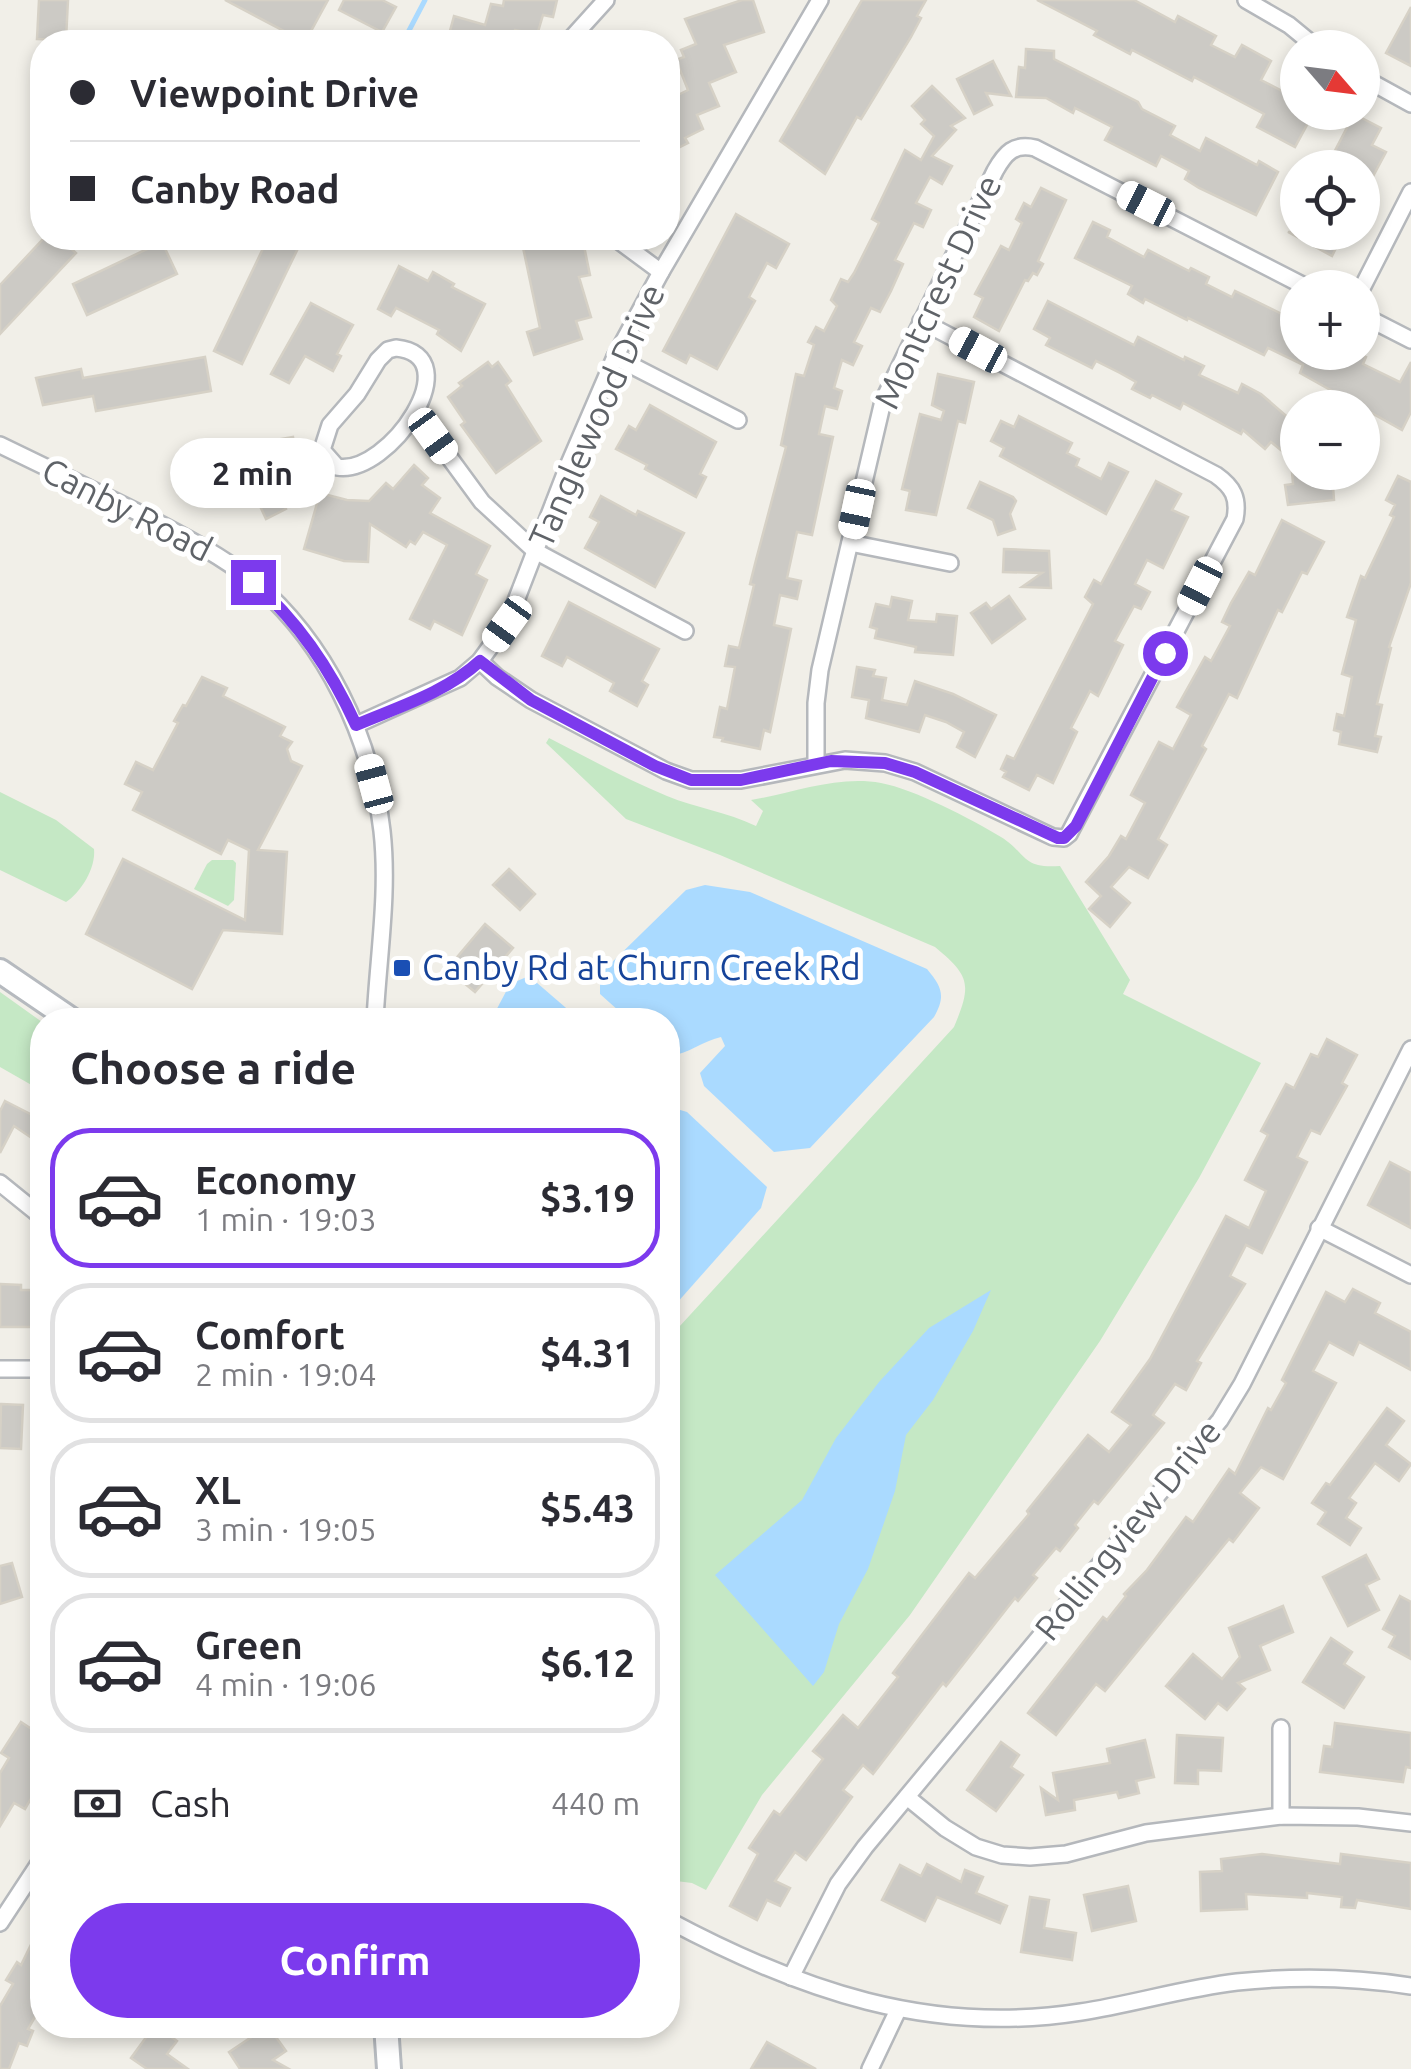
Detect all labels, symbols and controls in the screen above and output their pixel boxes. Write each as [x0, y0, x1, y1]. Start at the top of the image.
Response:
north arrow [1280, 30, 1380, 130]
map controls [1280, 30, 1380, 490]
text: Viewpoint Drive [130, 72, 419, 114]
button: locate [1280, 150, 1380, 250]
text: Canby Road [130, 168, 339, 210]
street label: Montcrest Drive [865, 168, 1009, 415]
car [1112, 177, 1180, 231]
button: + [1280, 270, 1380, 370]
street label: Tanglewood Drive [520, 278, 672, 553]
car [944, 323, 1012, 377]
button: − [1280, 390, 1380, 490]
car [403, 403, 463, 469]
callout: 2 min [170, 437, 336, 507]
street label: Canby Road [36, 449, 219, 569]
text: 2 min [212, 455, 293, 491]
car [836, 477, 878, 541]
car [1173, 552, 1227, 620]
route end [231, 560, 276, 605]
car [477, 591, 537, 657]
route start [1143, 631, 1188, 676]
car [352, 751, 396, 817]
place label: Canby Rd at Churn Creek Rd [422, 947, 861, 987]
marker: Canby Rd at Churn Creek Rd [391, 957, 413, 979]
text: Choose a ride [70, 1042, 356, 1093]
icon: car [75, 1153, 165, 1243]
text: Economy [195, 1159, 356, 1201]
text: $3.19 [540, 1177, 635, 1219]
text: 1 min · 19:03 [195, 1201, 377, 1237]
icon: car [75, 1308, 165, 1398]
text: Comfort [195, 1314, 345, 1356]
text: $4.31 [540, 1332, 635, 1374]
text: 2 min · 19:04 [195, 1356, 377, 1392]
street label: Rollingview Drive [1026, 1411, 1228, 1648]
icon: car [75, 1463, 165, 1553]
text: XL [195, 1469, 241, 1511]
text: $5.43 [540, 1487, 635, 1529]
text: 3 min · 19:05 [195, 1511, 377, 1547]
icon: car [75, 1618, 165, 1708]
text: Green [195, 1624, 303, 1666]
text: $6.12 [540, 1642, 635, 1684]
text: 4 min · 19:06 [195, 1666, 377, 1702]
icon: cash [70, 1776, 125, 1831]
text: Cash [150, 1782, 231, 1824]
text: 440 m [551, 1785, 640, 1821]
button: Confirm [70, 1903, 640, 2018]

